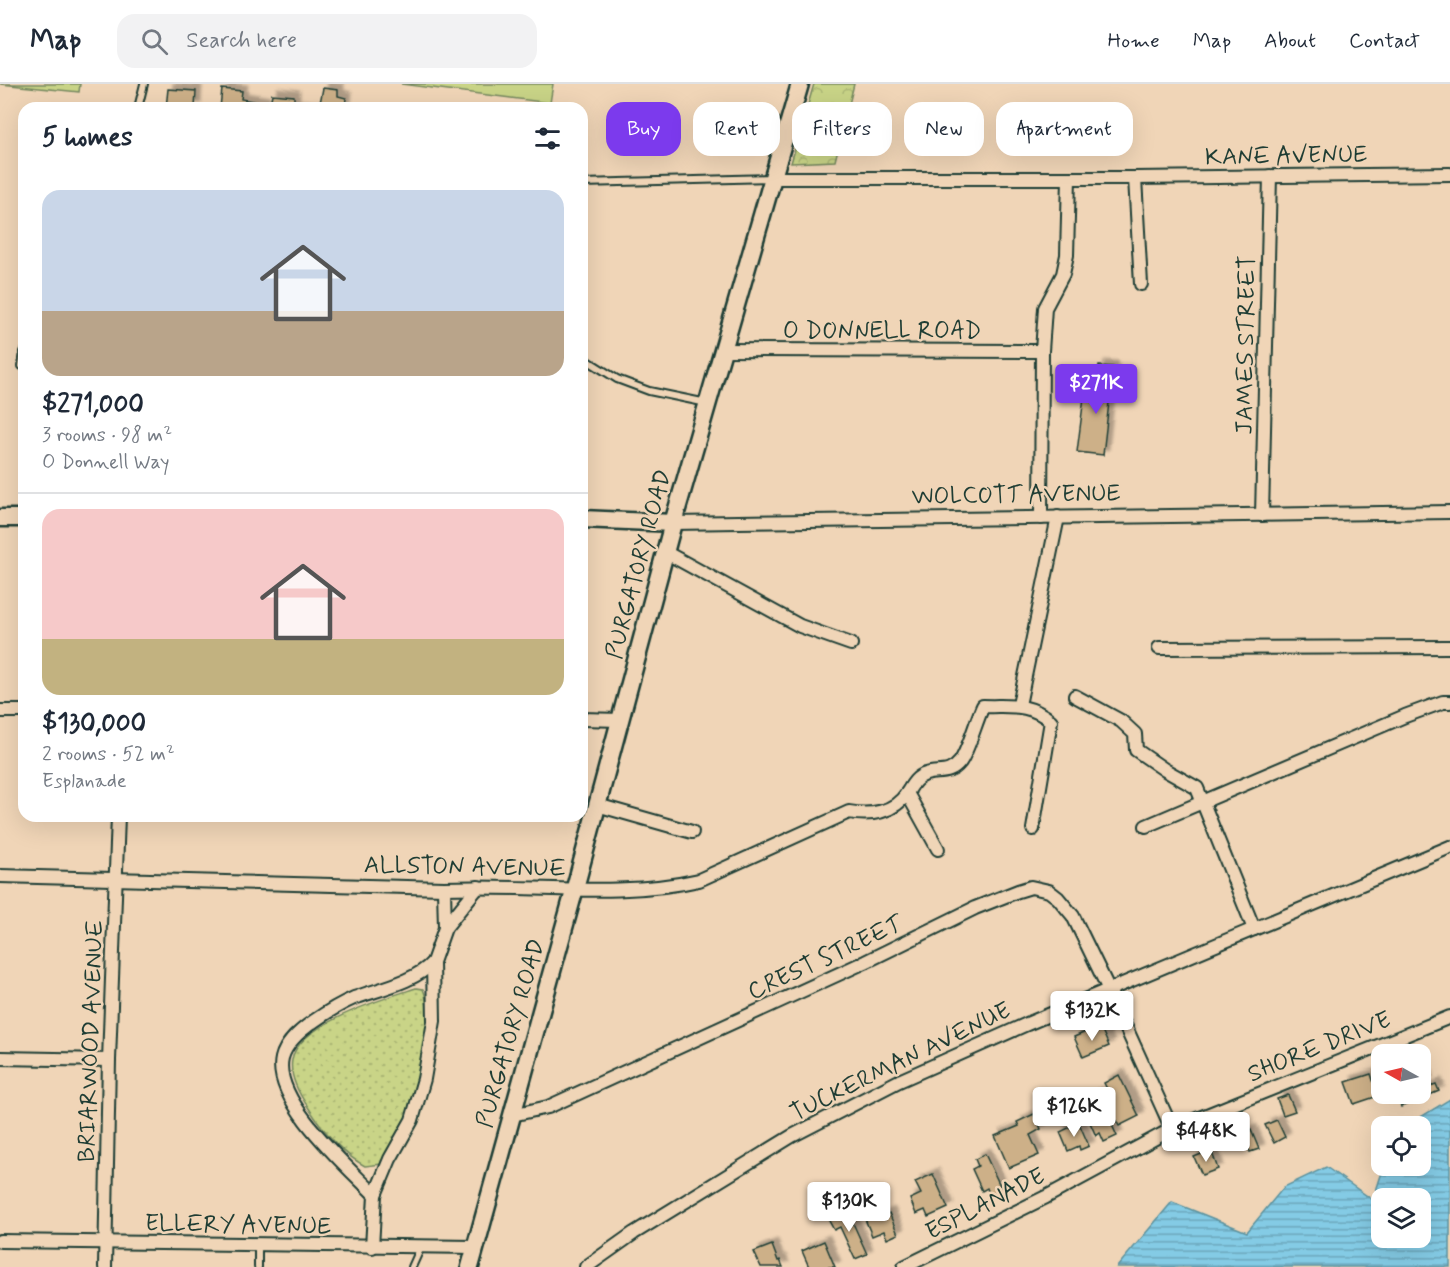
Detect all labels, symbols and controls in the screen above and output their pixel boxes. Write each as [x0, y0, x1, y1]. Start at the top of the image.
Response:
search box [117, 14, 537, 68]
text: Map [30, 23, 81, 60]
icon: search [138, 25, 171, 58]
text: Search here [186, 27, 297, 55]
text: Home [1108, 27, 1160, 55]
text: Map [1193, 27, 1231, 55]
text: About [1264, 27, 1316, 55]
text: Contact [1349, 27, 1420, 55]
chip: Buy [606, 102, 681, 156]
chip: Rent [693, 102, 780, 156]
chip: Filters [792, 102, 892, 156]
chip: New [904, 102, 984, 156]
chip: Apartment [996, 102, 1133, 156]
text: 5 homes [42, 121, 133, 155]
icon: filters [531, 122, 564, 155]
street label: KANE AVENUE [1205, 140, 1368, 173]
icon: home [249, 229, 357, 337]
street label: JAMES STREET [1229, 255, 1264, 435]
street label: O DONNELL ROAD [783, 316, 981, 347]
pin: $271K [1054, 364, 1138, 415]
text: $271K [1069, 370, 1123, 397]
text: $271,000 [42, 388, 144, 422]
text: 3 rooms · 98 m² [42, 422, 172, 449]
text: O Donnell Way [42, 449, 170, 476]
street label: PURGATORY ROAD [599, 466, 680, 663]
street label: WOLCOTT AVENUE [911, 478, 1121, 513]
icon: home [249, 548, 357, 656]
text: $130,000 [42, 707, 146, 741]
text: 2 rooms · 52 m² [42, 741, 175, 768]
text: Esplanade [42, 768, 127, 795]
street label: ALLSTON AVENUE [364, 850, 566, 885]
street label: CREST STREET [743, 909, 909, 1008]
street label: BRIARWOOD AVENUE [72, 919, 111, 1163]
street label: PURGATORY ROAD [470, 935, 553, 1131]
pin: $132K [1050, 991, 1134, 1042]
street label: TUCKERMAN AVENUE [785, 995, 1016, 1129]
text: $132K [1064, 997, 1120, 1024]
street label: SHORE DRIVE [1243, 1004, 1396, 1090]
north arrow [1371, 1044, 1431, 1104]
map controls [1371, 1044, 1431, 1248]
pin: $126K [1032, 1087, 1116, 1138]
text: $126K [1047, 1093, 1101, 1120]
pin: $448K [1164, 1112, 1248, 1163]
button: locate [1371, 1116, 1431, 1176]
text: $448K [1176, 1118, 1236, 1145]
street label: ESPLANADE [921, 1161, 1051, 1248]
pin: $130K [807, 1182, 891, 1233]
text: $130K [821, 1188, 877, 1215]
button: layers [1371, 1188, 1431, 1248]
street label: ELLERY AVENUE [145, 1208, 332, 1243]

